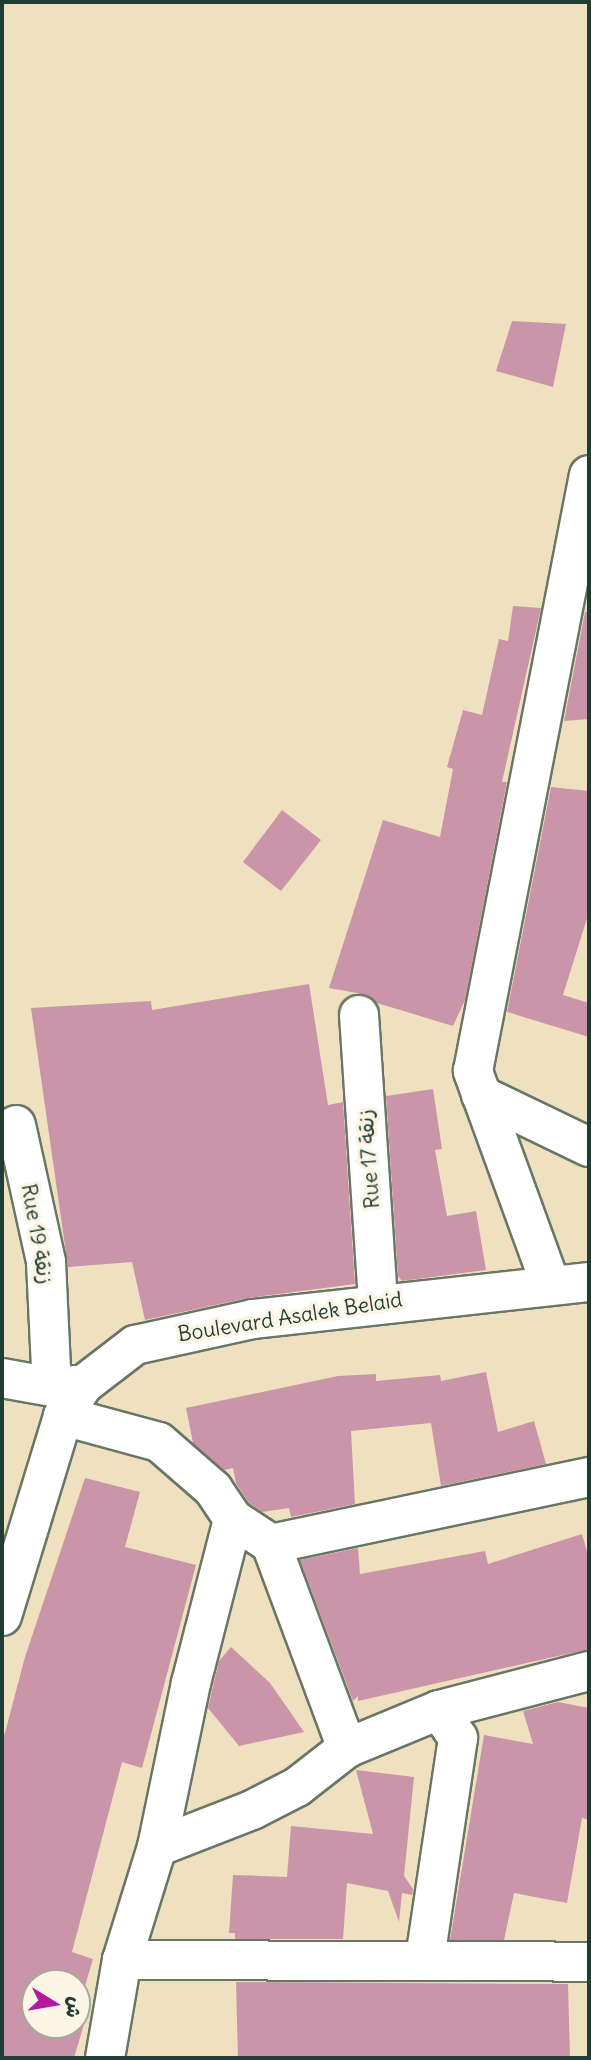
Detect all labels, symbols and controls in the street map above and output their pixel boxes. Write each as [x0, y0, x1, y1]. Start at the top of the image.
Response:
street label: Rue 17 زنقة [353, 1108, 385, 1210]
street label: Rue 19 زنقة [16, 1182, 58, 1286]
street label: Boulevard Asalek Belaid [176, 1287, 404, 1347]
north arrow [21, 1969, 91, 2039]
text: ش [61, 1995, 88, 2020]

